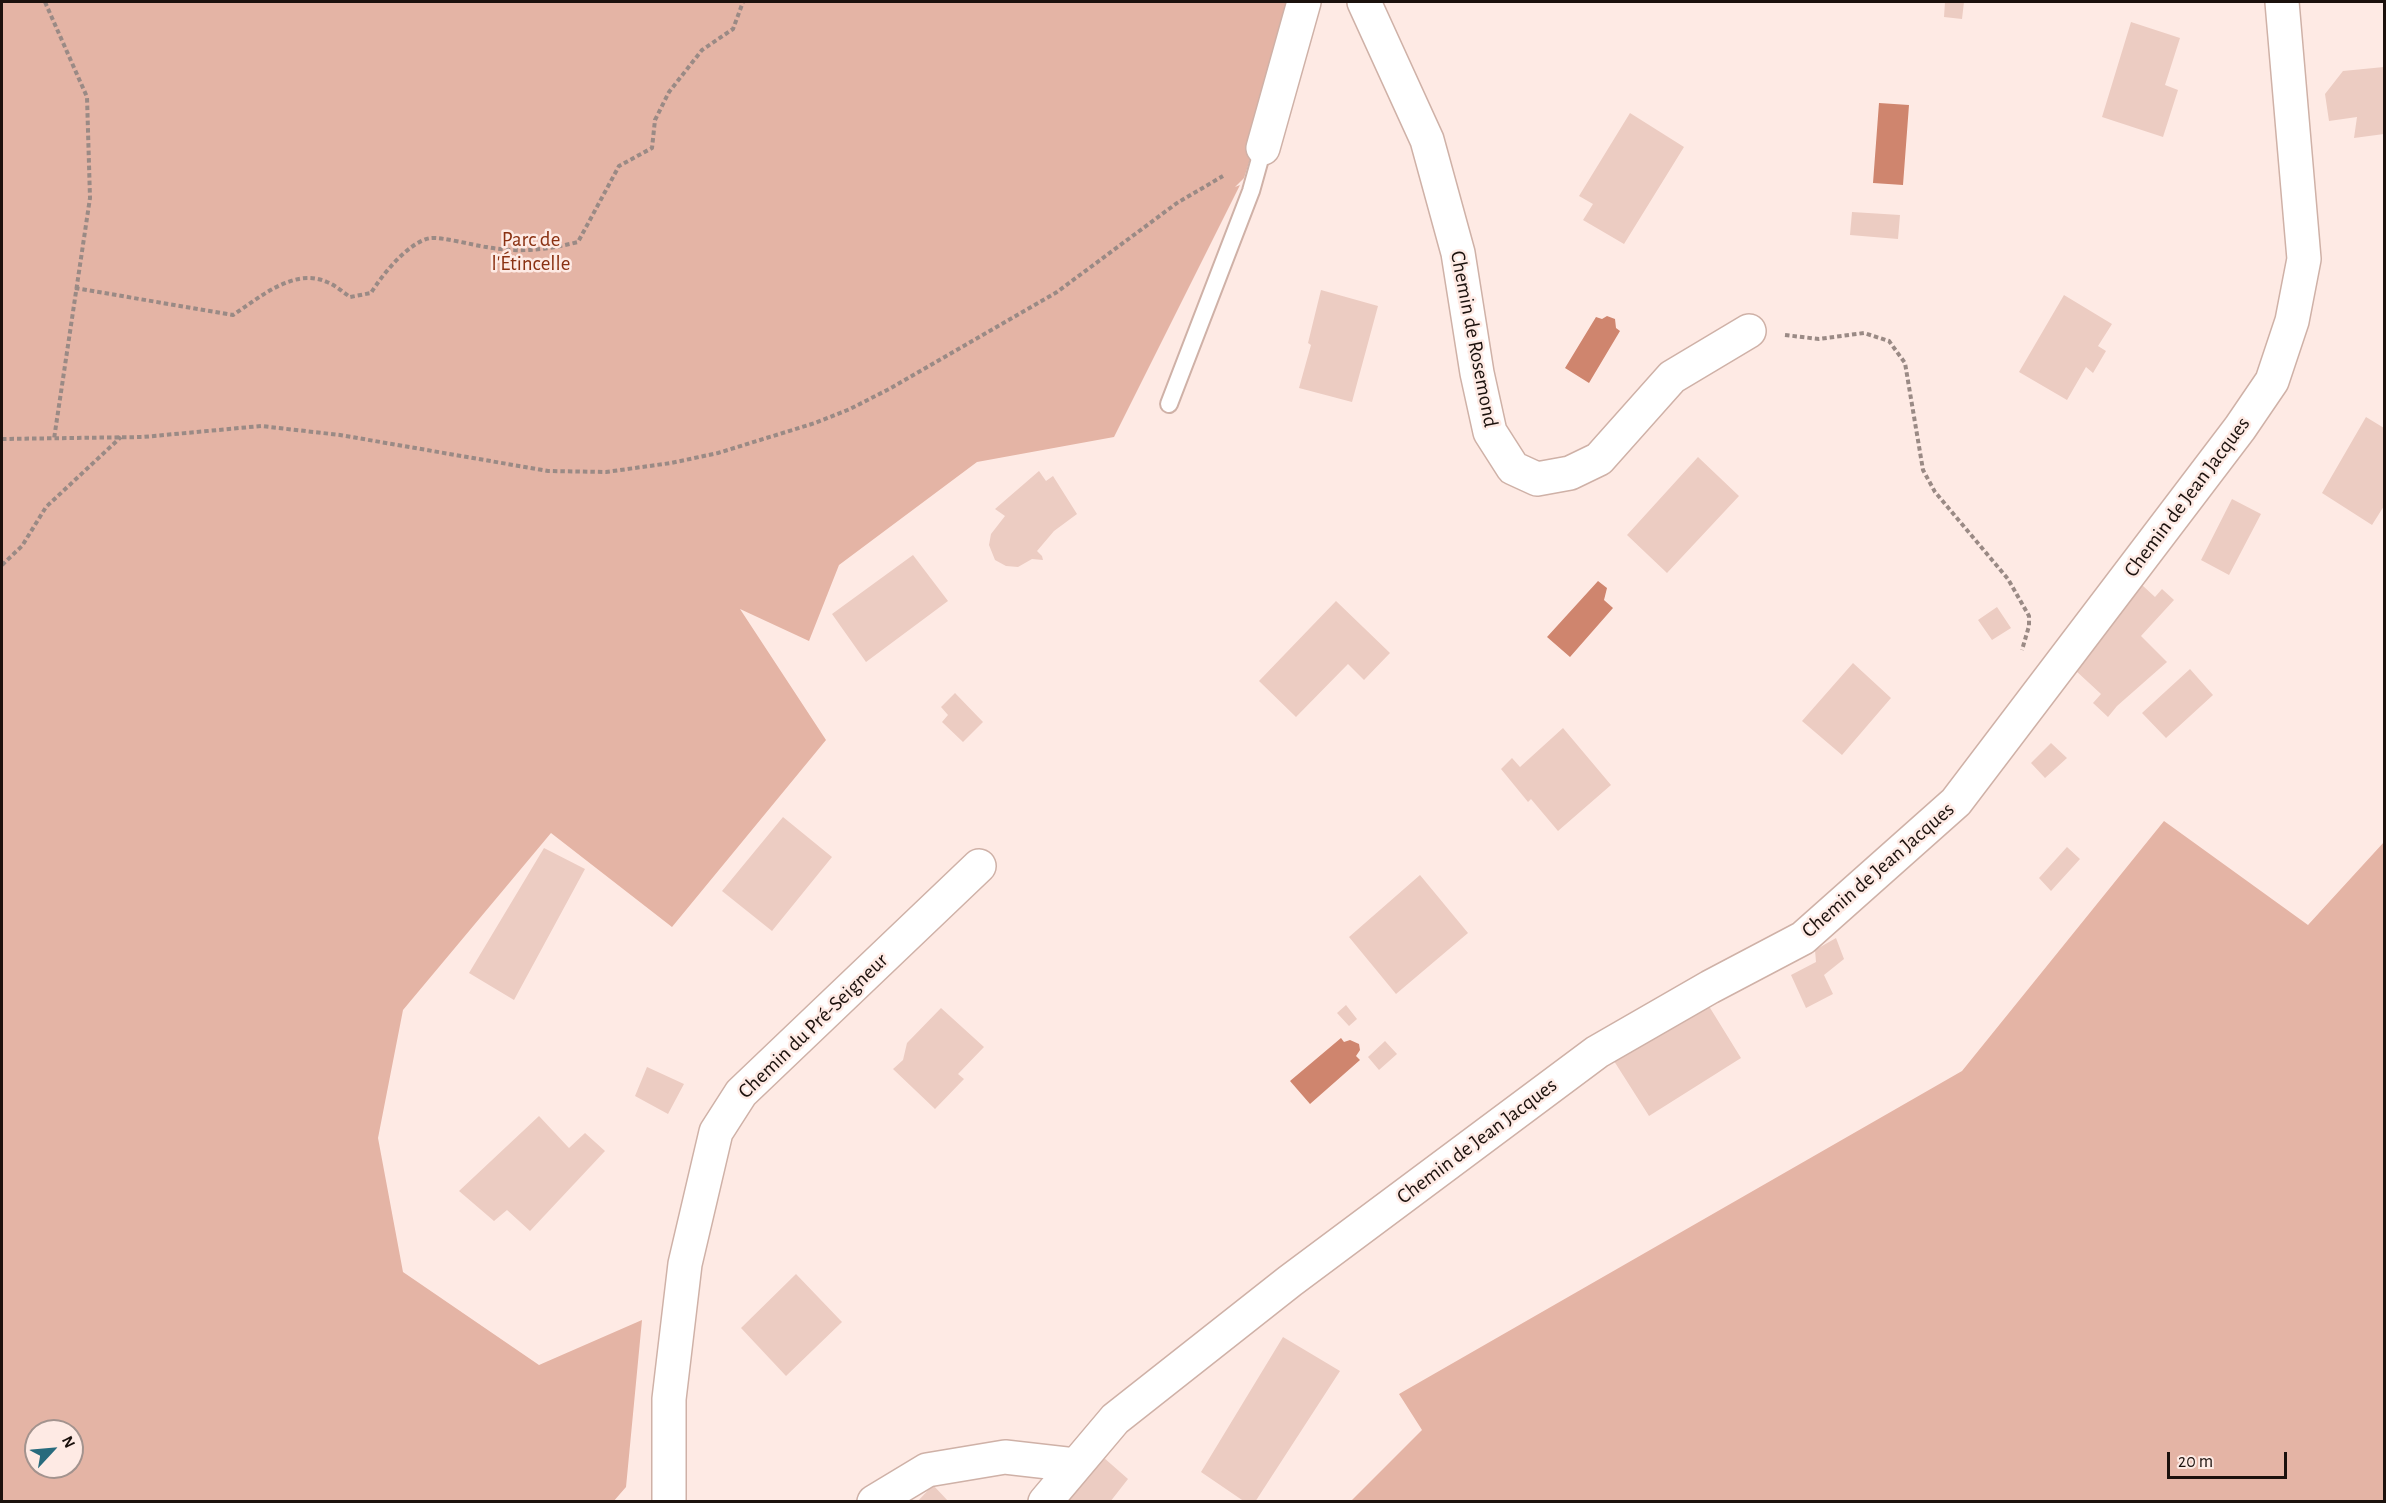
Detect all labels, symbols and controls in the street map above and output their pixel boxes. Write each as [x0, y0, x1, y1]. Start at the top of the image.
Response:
park label: Parc de l'Étincelle [492, 227, 570, 277]
street label: Chemin de Rosemond [1445, 249, 1503, 429]
street label: Chemin de Jean Jacques [2119, 412, 2255, 582]
street label: Chemin de Jean Jacques [1797, 797, 1959, 943]
street label: Chemin du Pré-Seigneur [733, 948, 893, 1104]
street label: Chemin de Jean Jacques [1392, 1073, 1562, 1209]
north arrow [24, 1419, 84, 1479]
text: N [59, 1433, 78, 1450]
scale bar [2170, 1440, 2290, 1478]
text: 20 m [2178, 1453, 2213, 1471]

